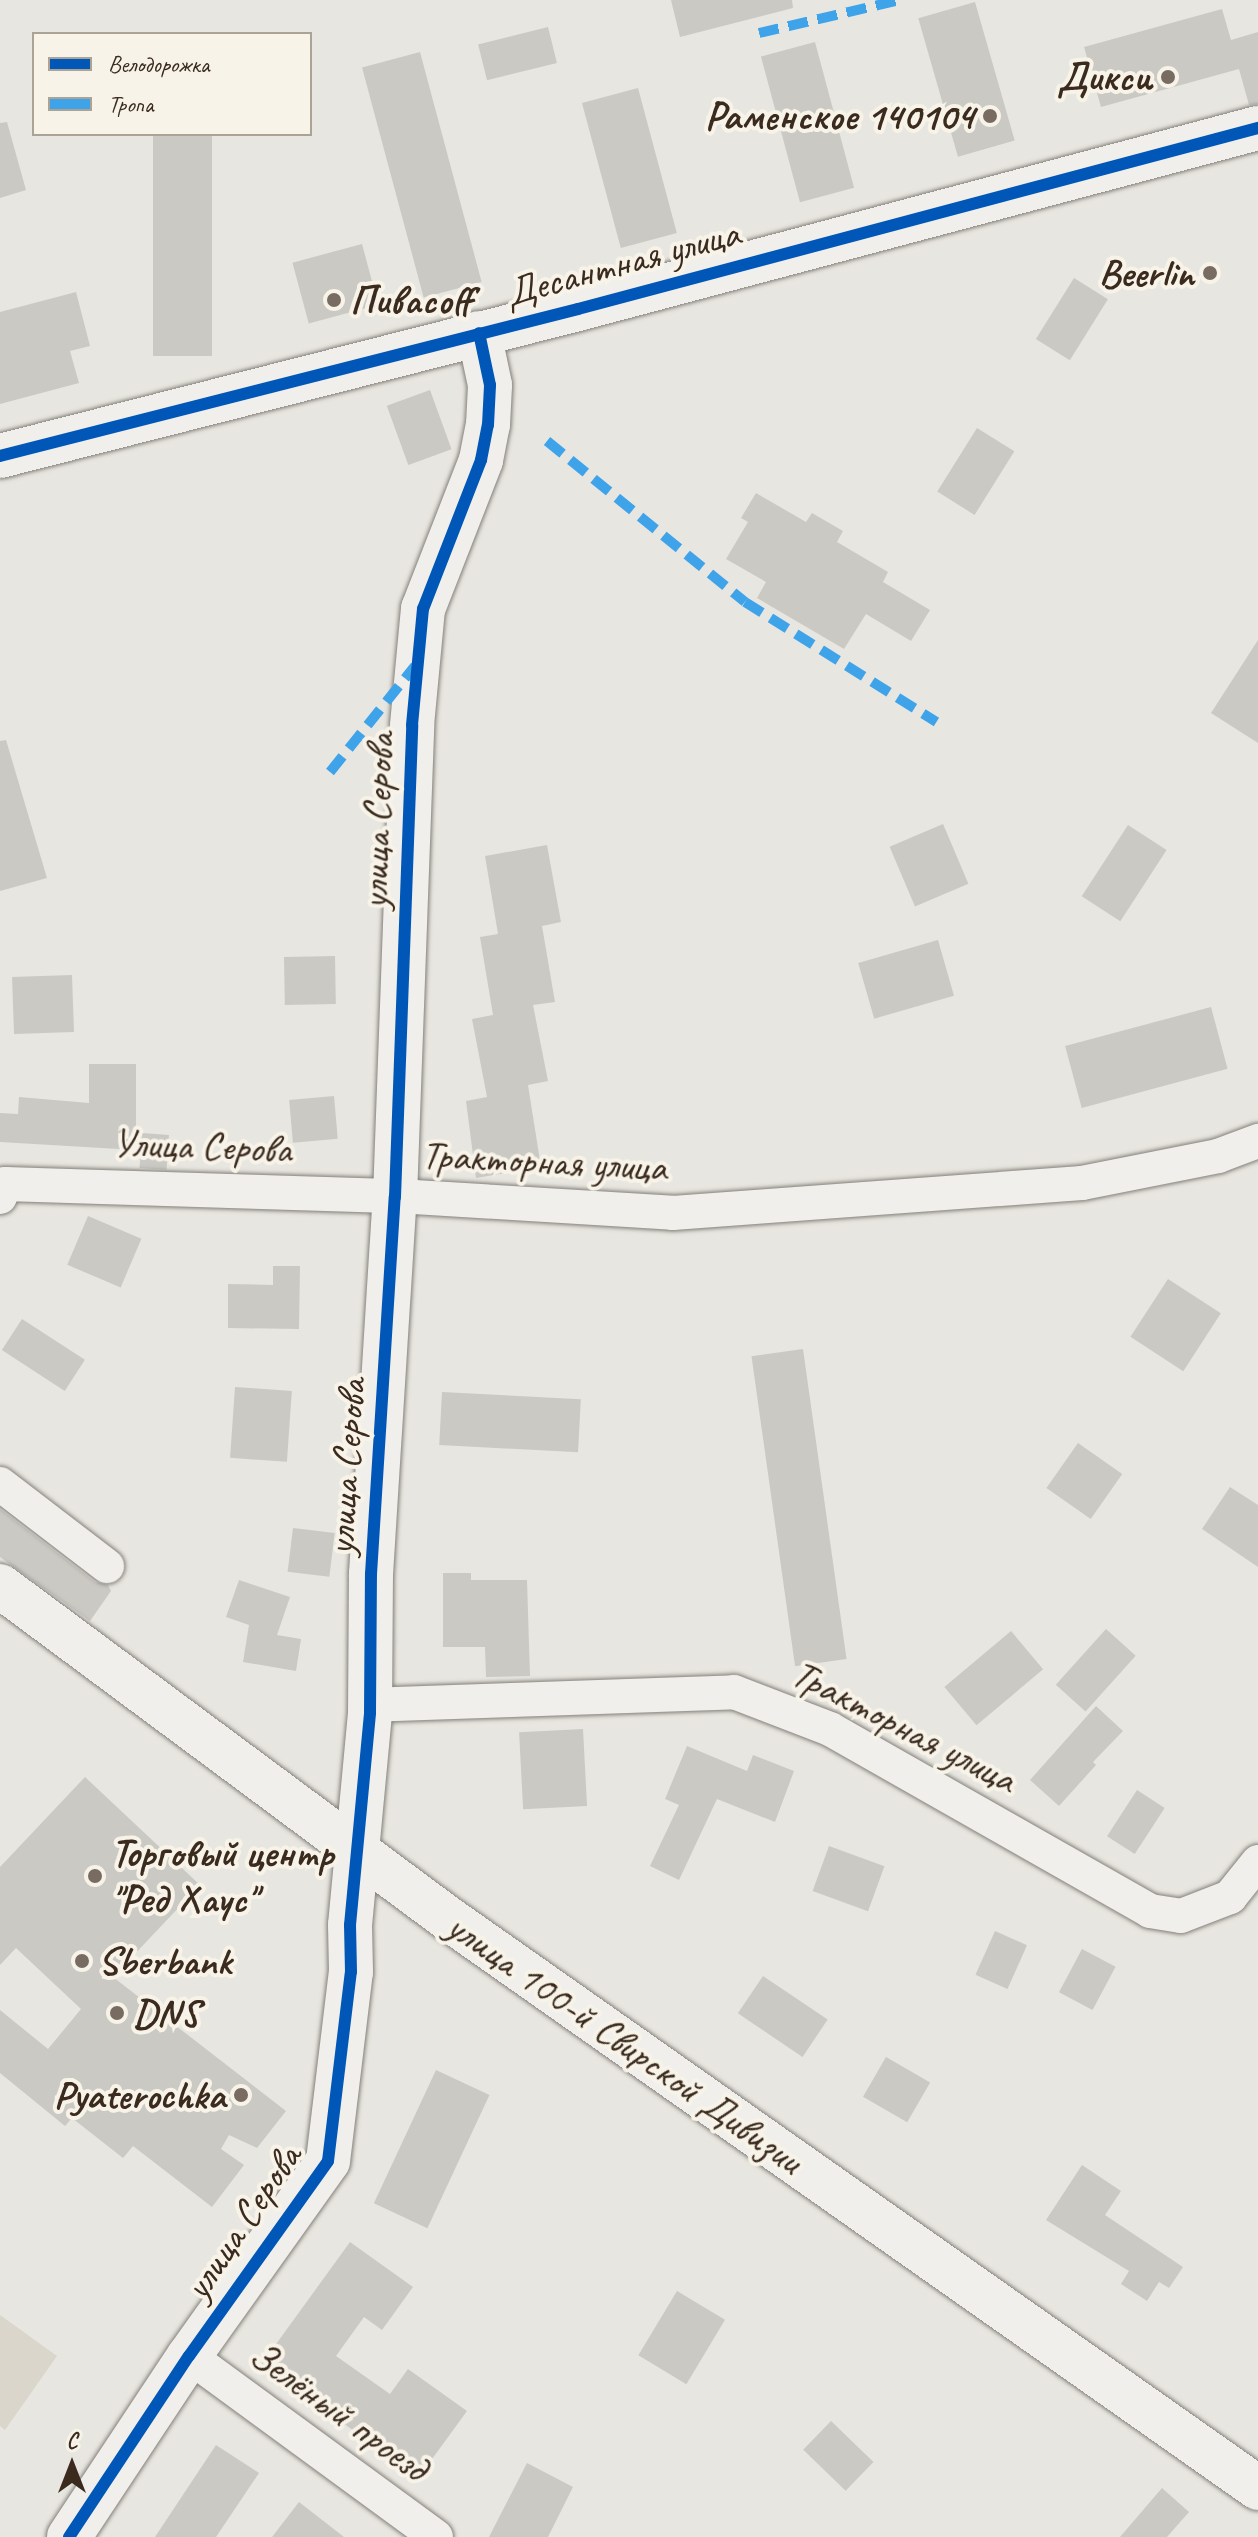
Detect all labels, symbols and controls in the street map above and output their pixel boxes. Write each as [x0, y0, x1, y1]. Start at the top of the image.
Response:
legend [32, 32, 312, 136]
text: Велодорожка [108, 49, 209, 79]
place label: Дикси [1057, 53, 1152, 101]
marker: Дикси [1159, 68, 1177, 86]
text: Тропа [108, 89, 153, 119]
place label: Раменское 140104 [705, 92, 974, 140]
marker: Раменское 140104 [981, 107, 999, 125]
street label: Десантная улица [498, 208, 746, 318]
place label: Beerlin [1099, 249, 1194, 297]
marker: Beerlin [1201, 264, 1219, 282]
place label: Пивасоff [350, 276, 472, 324]
marker: Пивасоff [325, 291, 343, 309]
street label: улица Серова [350, 732, 404, 910]
street label: Улица Серова [112, 1119, 292, 1173]
street label: Тракторная улица [419, 1131, 669, 1191]
street label: улица Серова [316, 1378, 376, 1556]
street label: Тракторная улица [783, 1648, 1025, 1804]
place label: Торговый центр "Ред Хаус" [111, 1829, 333, 1923]
marker: Торговый центр "Ред Хаус" [86, 1867, 104, 1885]
street label: улица 100-й Свирской Дивизии [438, 1902, 812, 2184]
place label: Sberbank [98, 1937, 231, 1985]
marker: Sberbank [73, 1952, 91, 1970]
place label: DNS [133, 1989, 199, 2037]
marker: DNS [108, 2004, 126, 2022]
place label: Pyaterochka [54, 2071, 225, 2119]
marker: Pyaterochka [232, 2086, 250, 2104]
street label: улица Серова [173, 2136, 311, 2308]
street label: Зелёный проезд [240, 2330, 438, 2492]
north arrow [32, 2425, 112, 2505]
text: С [67, 2427, 77, 2455]

